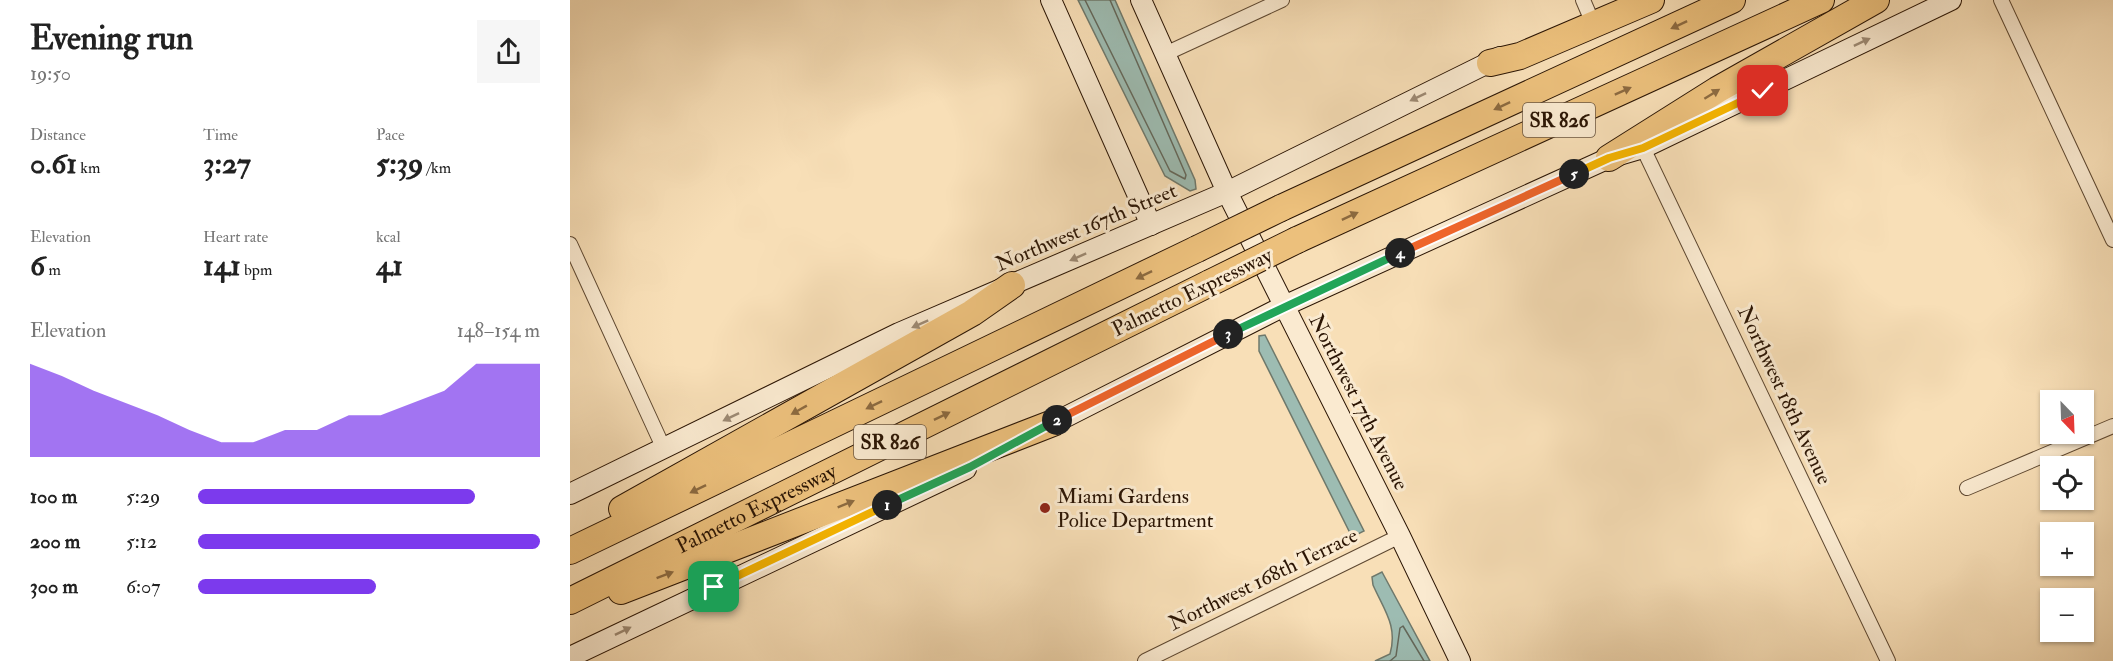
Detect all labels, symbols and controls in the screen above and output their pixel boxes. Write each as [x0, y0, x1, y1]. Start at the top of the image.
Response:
text: Evening run [30, 18, 193, 59]
button: share [477, 20, 540, 83]
one-way arrow [1670, 20, 1688, 30]
one-way arrow [1853, 38, 1870, 47]
text: 19:50 [30, 61, 71, 86]
pin [1737, 65, 1788, 116]
icon: check [1746, 74, 1779, 107]
one-way arrow [1615, 87, 1632, 96]
one-way arrow [1704, 88, 1720, 99]
one-way arrow [1410, 93, 1427, 102]
one-way arrow [1493, 102, 1510, 111]
road number: SR 826 [1523, 103, 1595, 137]
text: Distance [30, 125, 86, 145]
text: Time [203, 125, 238, 145]
text: Pace [376, 125, 405, 145]
text: 0.61 [30, 145, 77, 182]
text: 3:27 [203, 145, 251, 182]
text: 5:39 [376, 145, 424, 182]
text: km [77, 158, 100, 178]
text: /km [424, 158, 451, 178]
pin: 5 [1559, 159, 1589, 189]
text: 5 [1570, 164, 1578, 184]
street label: Northwest 167th Street [991, 177, 1181, 278]
one-way arrow [1342, 211, 1359, 220]
text: Elevation [30, 227, 91, 247]
text: Heart rate [203, 227, 268, 247]
text: kcal [376, 227, 401, 247]
pin: 4 [1385, 238, 1415, 268]
street label: Palmetto Expressway [1108, 242, 1278, 343]
text: 4 [1396, 243, 1404, 263]
text: 6 [30, 247, 45, 284]
text: 141 [203, 247, 241, 284]
text: 41 [376, 247, 403, 284]
one-way arrow [1070, 252, 1087, 261]
text: m [45, 260, 61, 280]
text: bpm [241, 260, 272, 280]
one-way arrow [1136, 270, 1153, 279]
street label: Northwest 18th Avenue [1731, 301, 1838, 489]
street label: Northwest 17th Avenue [1302, 310, 1415, 495]
text: Elevation [30, 318, 106, 343]
text: 148–154 m [457, 318, 540, 343]
one-way arrow [911, 319, 928, 328]
pin: 3 [1213, 319, 1243, 349]
text: 3 [1225, 324, 1231, 344]
north arrow [2040, 390, 2094, 444]
map controls [2040, 390, 2094, 642]
one-way arrow [866, 400, 883, 409]
one-way arrow [790, 405, 807, 415]
pin: 2 [1042, 405, 1072, 435]
text: 2 [1053, 410, 1061, 430]
one-way arrow [933, 411, 951, 421]
one-way arrow [722, 412, 739, 421]
road number: SR 826 [854, 425, 926, 459]
button: locate [2040, 456, 2094, 510]
street label: Palmetto Expressway [672, 457, 842, 560]
place label: Miami Gardens Police Department [1057, 483, 1214, 534]
text: 100 m [30, 484, 77, 509]
text: 5:29 [126, 484, 160, 509]
one-way arrow [690, 485, 707, 494]
pin: 1 [872, 490, 902, 520]
text: 1 [884, 495, 890, 515]
one-way arrow [837, 499, 855, 508]
marker: Miami Gardens Police Department [1038, 501, 1052, 515]
street label: Northwest 168th Terrace [1164, 522, 1362, 637]
button: + [2040, 522, 2094, 576]
text: 200 m [30, 529, 80, 554]
text: 5:12 [126, 529, 157, 554]
pin [688, 561, 739, 612]
one-way arrow [656, 570, 674, 580]
icon: arrive [697, 570, 730, 603]
text: 300 m [30, 574, 78, 599]
text: 6:07 [126, 574, 160, 599]
button: − [2040, 588, 2094, 642]
one-way arrow [614, 627, 631, 636]

